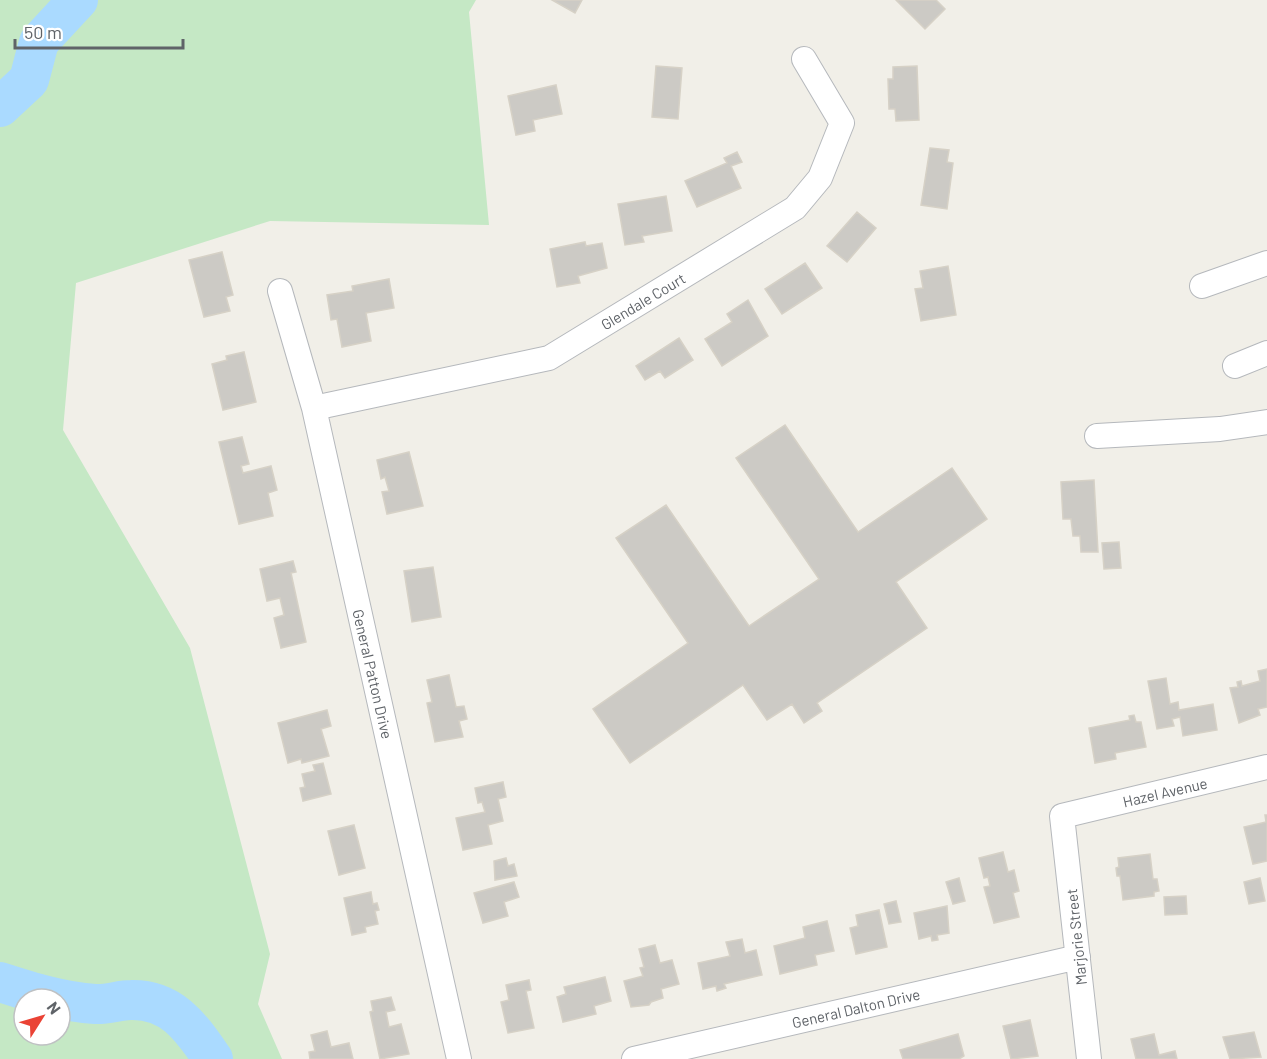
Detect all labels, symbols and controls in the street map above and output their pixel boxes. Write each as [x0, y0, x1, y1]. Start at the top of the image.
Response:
scale bar [15, 12, 183, 50]
text: 50 m [24, 21, 62, 43]
street label: Glendale Court [597, 269, 689, 333]
street label: General Patton Drive [349, 607, 397, 741]
street label: Hazel Avenue [1121, 774, 1209, 810]
street label: Marjorie Street [1062, 888, 1090, 986]
street label: General Dalton Drive [790, 985, 922, 1031]
north arrow [12, 987, 72, 1047]
text: N [44, 998, 65, 1018]

